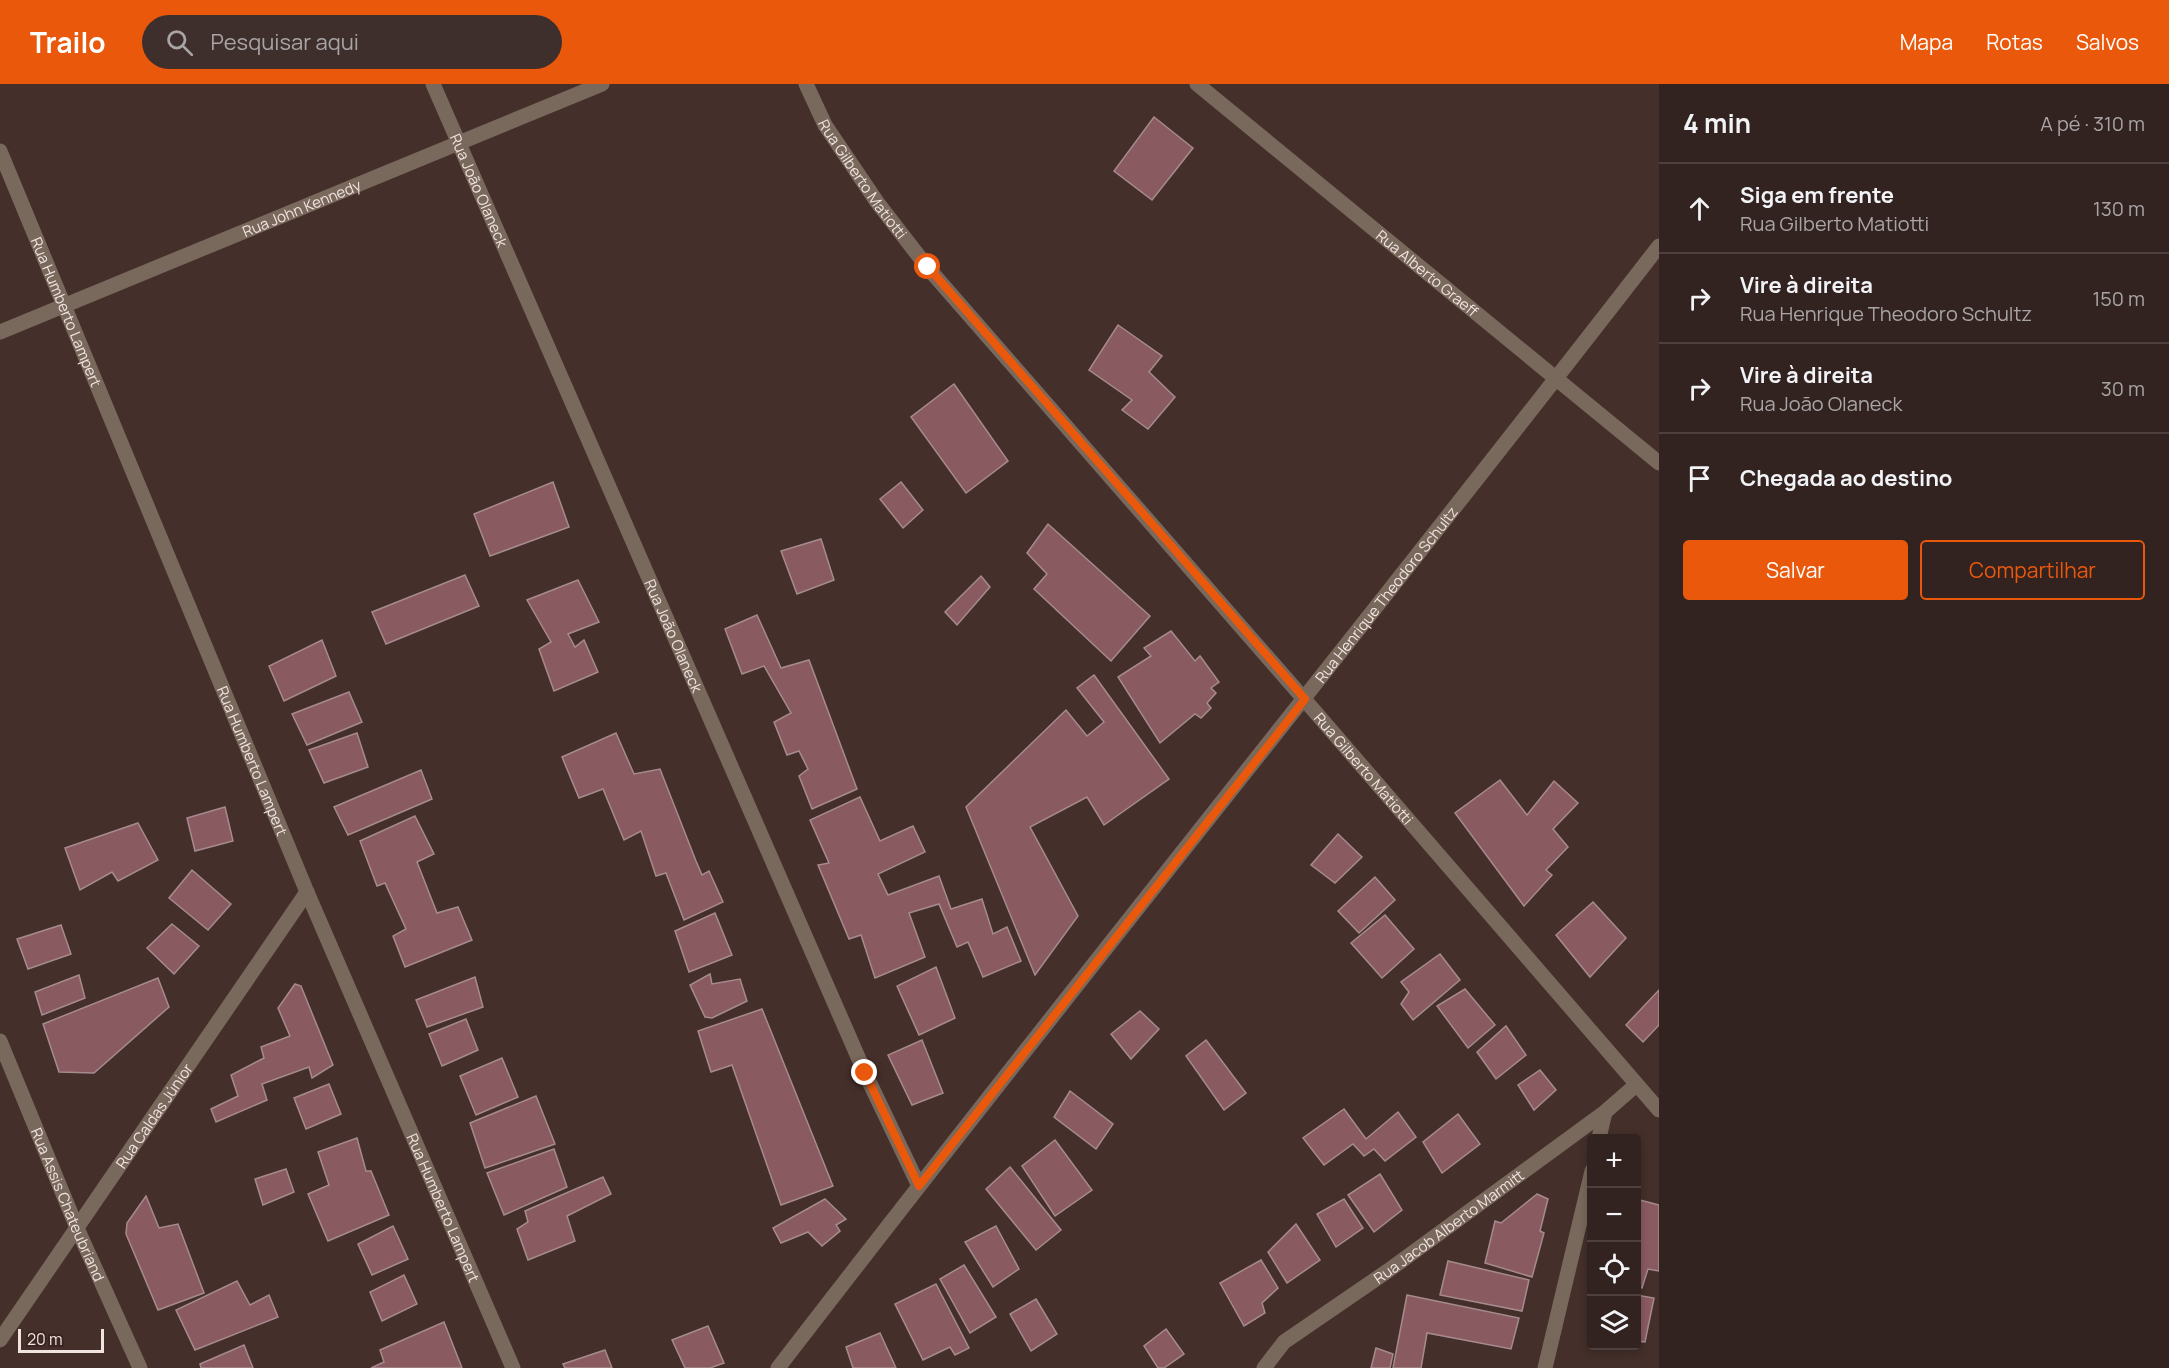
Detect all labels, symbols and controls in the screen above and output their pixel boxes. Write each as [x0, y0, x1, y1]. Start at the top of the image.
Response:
search box [142, 15, 562, 69]
text: Trailo [30, 23, 106, 61]
icon: search [163, 26, 196, 59]
text: Pesquisar aqui [211, 27, 359, 57]
text: Mapa [1900, 28, 1953, 56]
text: Rotas [1986, 28, 2043, 56]
text: Salvos [2076, 28, 2139, 56]
text: 4 min [1683, 105, 1751, 141]
text: A pé · 310 m [2040, 110, 2145, 137]
street label: Rua Gilberto Matiotti [813, 116, 912, 243]
street label: Rua João Olaneck [445, 130, 514, 251]
street label: Rua John Kennedy [239, 174, 364, 242]
text: Siga em frente [1740, 180, 1894, 210]
icon: ahead [1683, 192, 1716, 225]
text: 130 m [2093, 195, 2145, 222]
text: Rua Gilberto Matiotti [1740, 210, 1929, 237]
street label: Rua Alberto Graeff [1372, 225, 1483, 321]
street label: Rua Humberto Lampert [26, 234, 107, 390]
route start [914, 253, 940, 279]
text: Vire à direita [1740, 270, 1873, 300]
icon: right [1683, 282, 1716, 315]
text: 150 m [2092, 285, 2145, 312]
text: Rua Henrique Theodoro Schultz [1740, 300, 2032, 327]
text: Vire à direita [1740, 360, 1873, 390]
icon: right [1683, 372, 1716, 405]
text: 30 m [2101, 375, 2145, 402]
text: Rua João Olaneck [1740, 390, 1902, 417]
icon: arrive [1683, 462, 1716, 495]
text: Chegada ao destino [1740, 463, 1952, 493]
street label: Rua Henrique Theodoro Schultz [1310, 502, 1462, 687]
button: Salvar [1683, 540, 1908, 600]
button: Compartilhar [1920, 540, 2145, 600]
street label: Rua João Olaneck [640, 576, 708, 696]
street label: Rua Humberto Lampert [212, 683, 293, 839]
street label: Rua Gilberto Matiotti [1309, 708, 1418, 829]
street label: Rua Caldas Júnior [110, 1058, 198, 1172]
route end [851, 1059, 877, 1085]
street label: Rua Assis Chateubriand [26, 1124, 110, 1284]
street label: Rua Humberto Lampert [402, 1130, 485, 1285]
map controls [1587, 1134, 1641, 1350]
button: + [1587, 1134, 1641, 1188]
street label: Rua Jacob Alberto Marmitt [1369, 1164, 1528, 1288]
button: − [1587, 1188, 1641, 1242]
button: locate [1587, 1242, 1641, 1296]
button: layers [1587, 1296, 1641, 1350]
scale bar [18, 1326, 104, 1354]
text: 20 m [27, 1328, 63, 1350]

